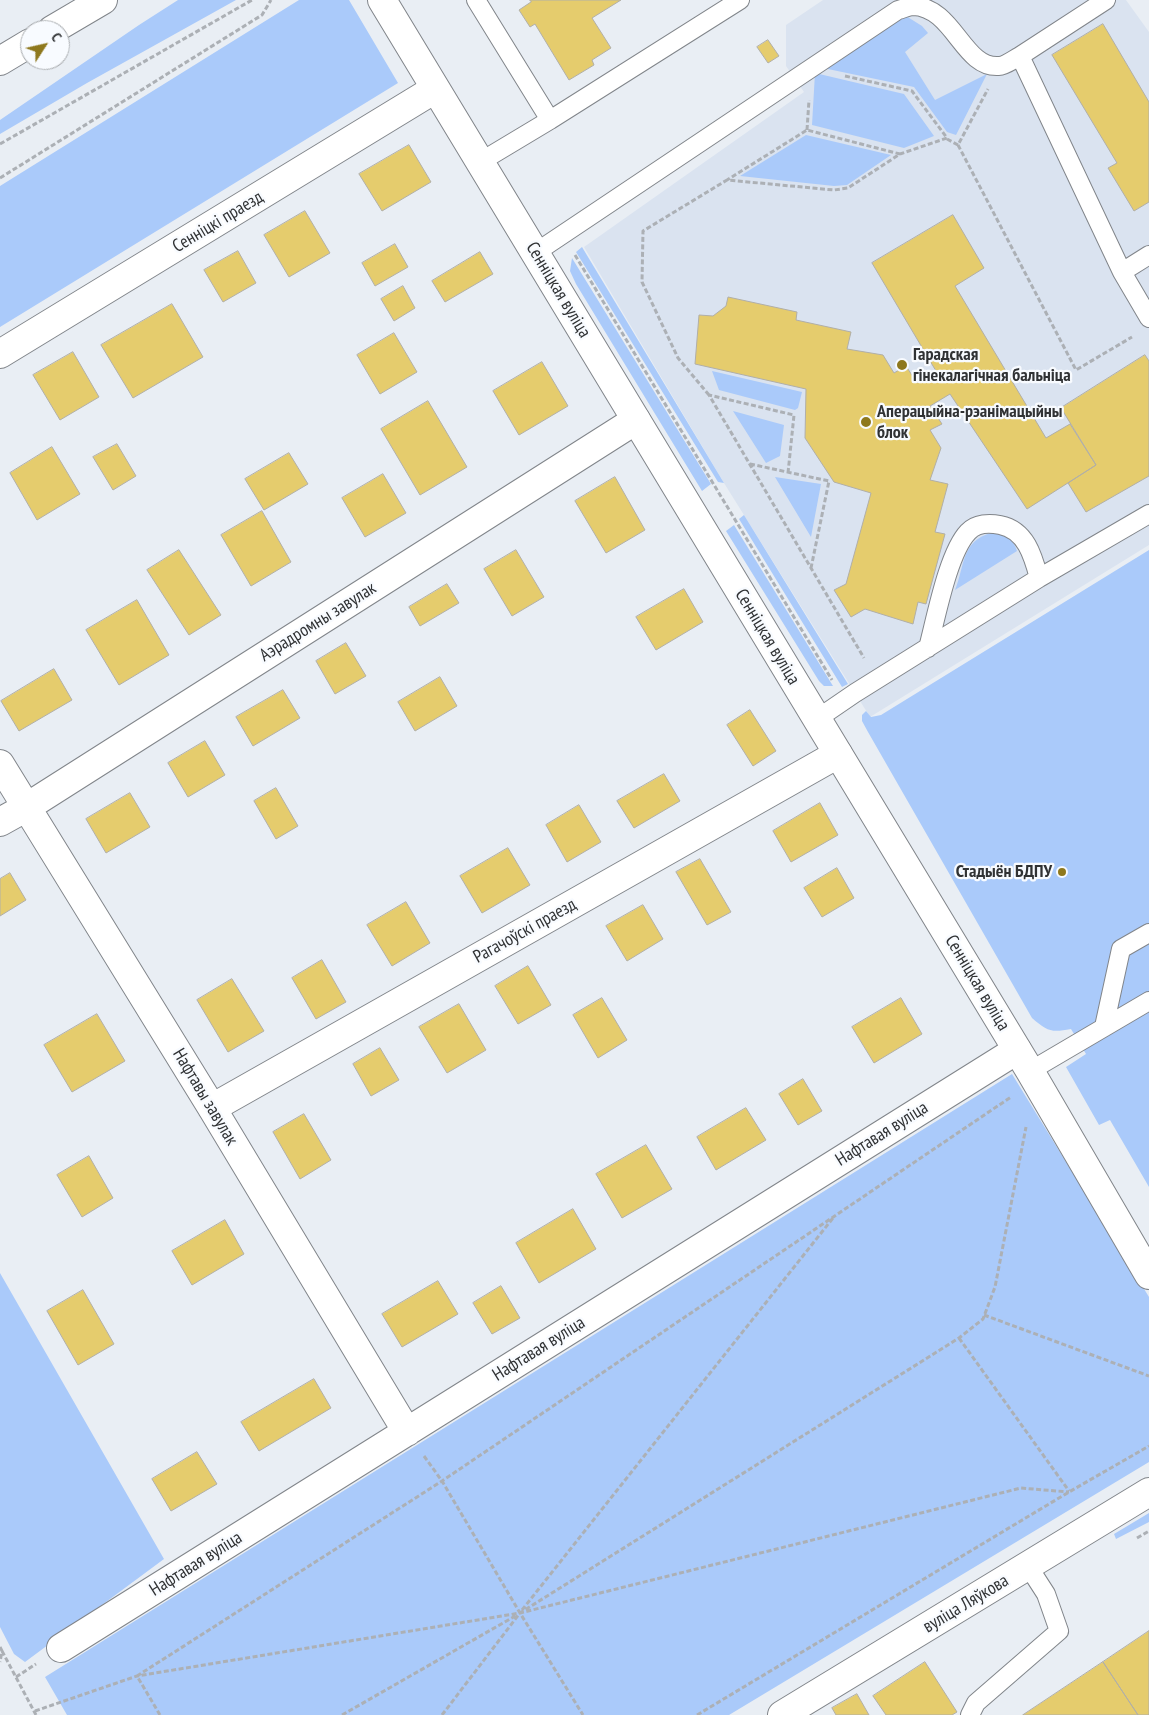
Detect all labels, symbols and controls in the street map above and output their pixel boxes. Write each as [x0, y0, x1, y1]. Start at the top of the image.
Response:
north arrow [20, 20, 70, 70]
text: С [47, 29, 66, 45]
street label: Сенніцкі праезд [169, 187, 267, 257]
street label: Сенніцкая вуліца [521, 238, 595, 342]
place label: Гарадская гінекалагічная бальніца [913, 344, 1071, 386]
marker: Гарадская гінекалагічная бальніца [895, 358, 909, 372]
place label: Аперацыйна-рэанімацыйны блок [877, 401, 1062, 444]
marker: Аперацыйна-рэанімацыйны блок [859, 415, 873, 429]
street label: Аэрадромны завулак [256, 578, 380, 666]
street label: Сенніцкая вуліца [730, 585, 804, 689]
place label: Стадыён БДПУ [956, 861, 1052, 883]
marker: Стадыён БДПУ [1056, 866, 1068, 878]
street label: Рагачоўскі праезд [470, 894, 580, 968]
street label: Сенніцкая вуліца [940, 931, 1014, 1035]
street label: Нафтавы завулак [168, 1045, 242, 1149]
street label: Нафтавая вуліца [832, 1097, 932, 1171]
street label: Нафтавая вуліца [489, 1312, 589, 1386]
street label: Нафтавая вуліца [146, 1527, 246, 1601]
street label: вуліца Ляўкова [919, 1570, 1013, 1638]

